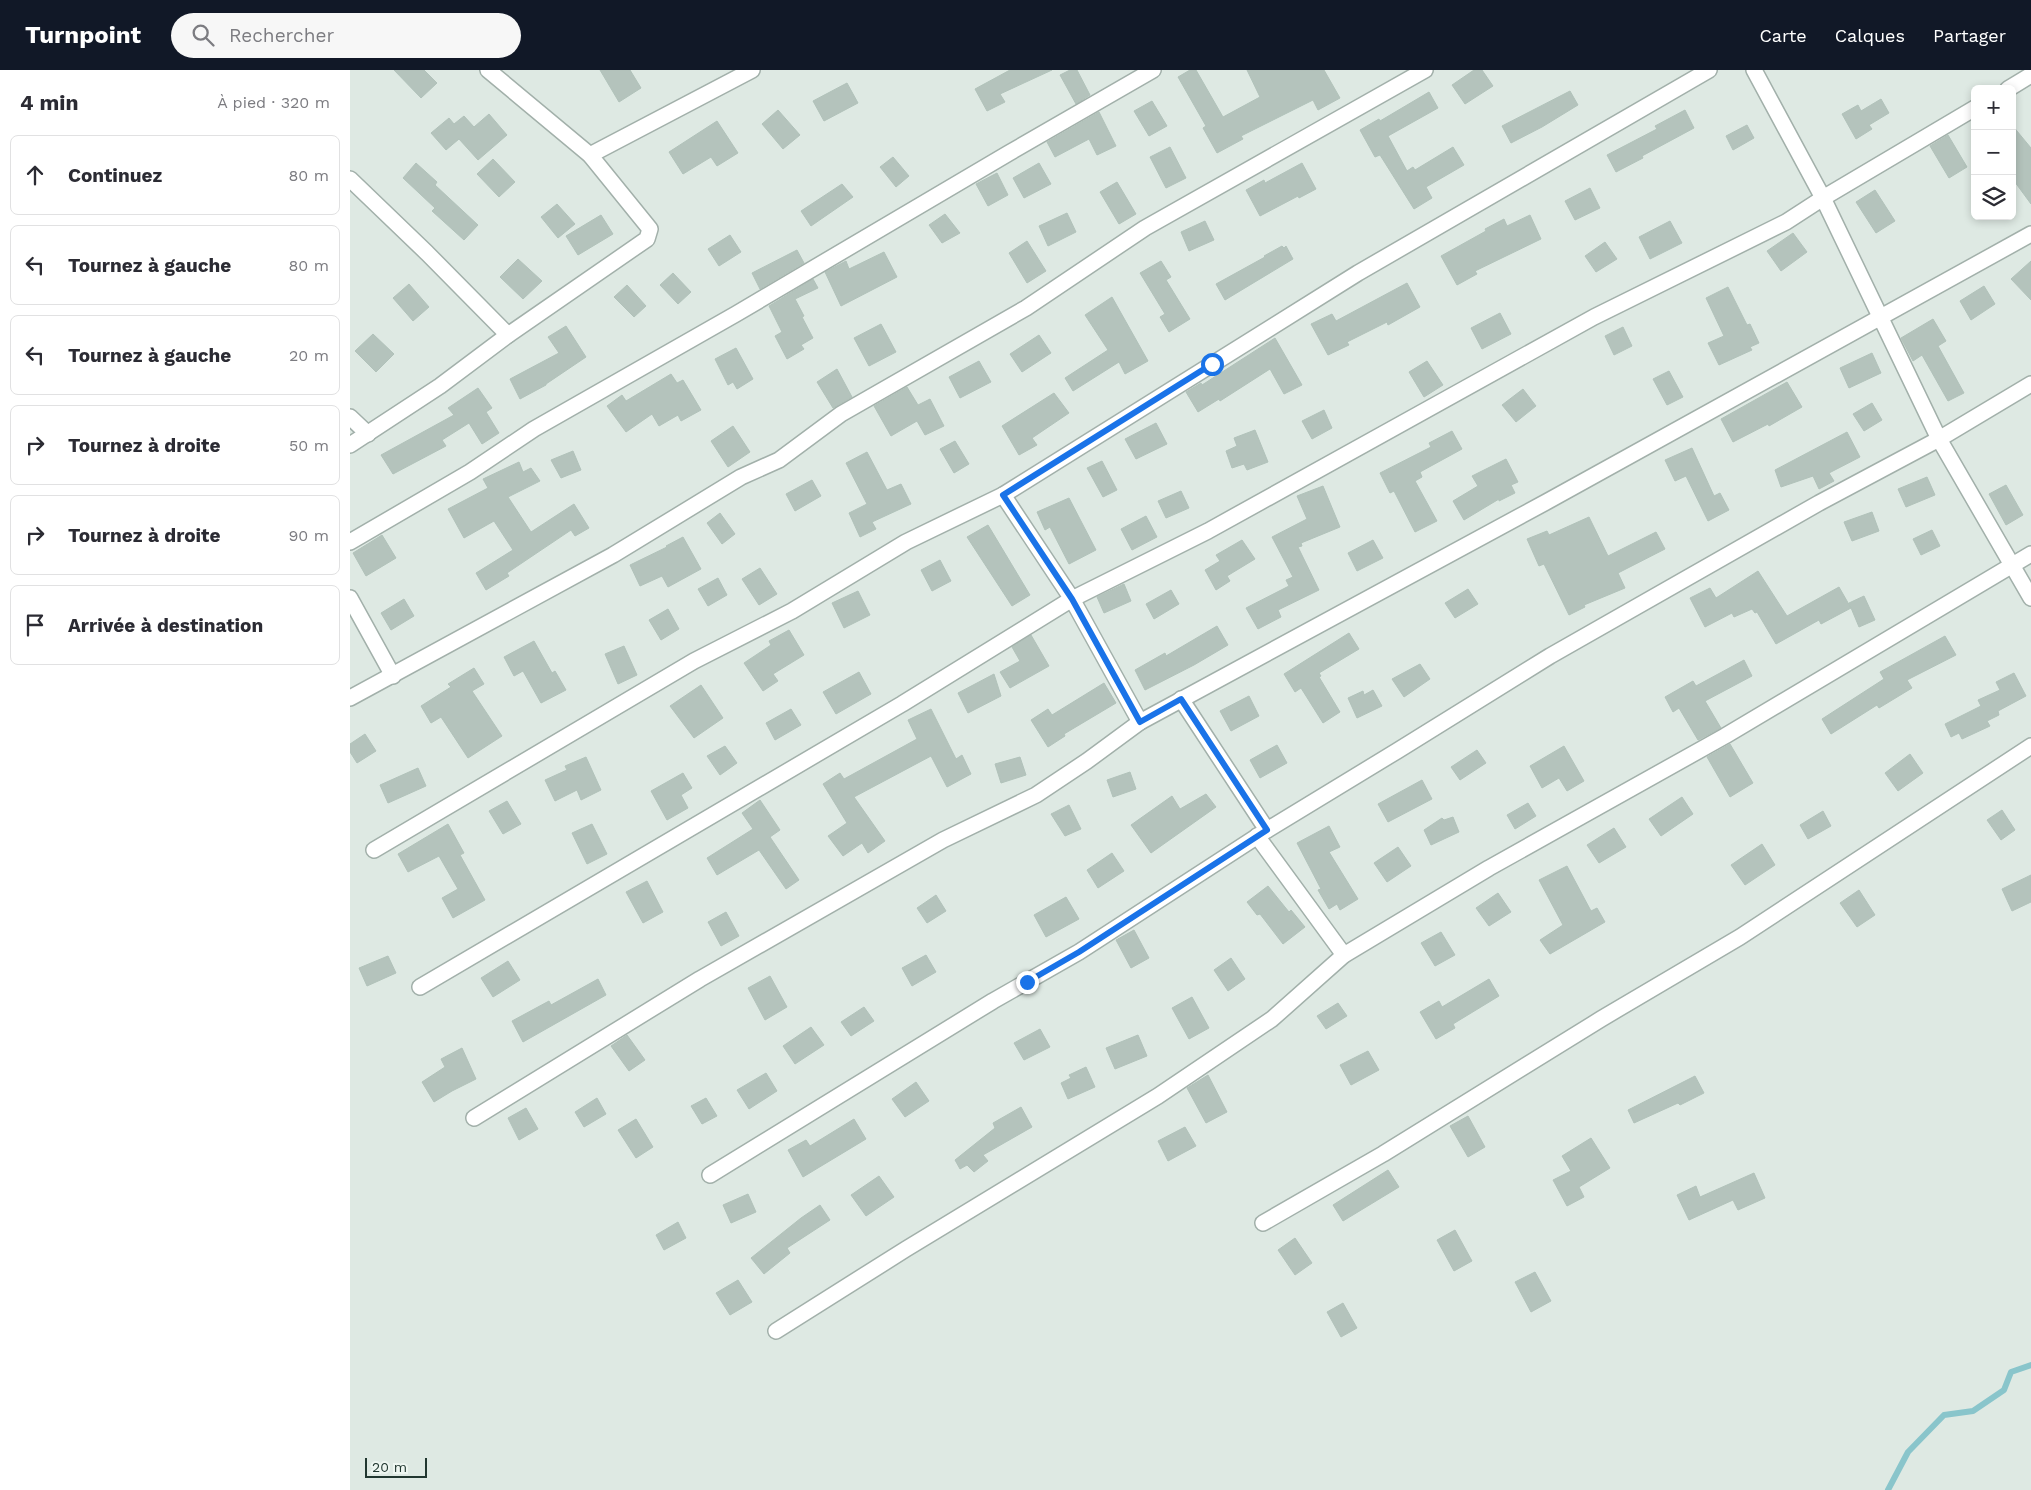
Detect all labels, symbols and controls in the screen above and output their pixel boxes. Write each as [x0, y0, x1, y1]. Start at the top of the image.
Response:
search box [171, 13, 521, 58]
text: Turnpoint [25, 21, 141, 49]
icon: search [189, 21, 217, 49]
text: Rechercher [229, 24, 334, 47]
text: Carte [1759, 25, 1807, 46]
text: Calques [1835, 25, 1905, 46]
text: Partager [1933, 25, 2006, 46]
map controls [1971, 85, 2016, 220]
button: + [1971, 85, 2016, 130]
text: 4 min [20, 90, 78, 115]
text: À pied · 320 m [217, 93, 330, 112]
button: − [1971, 130, 2016, 175]
icon: ahead [21, 161, 49, 189]
text: Continuez [68, 164, 162, 187]
text: 80 m [288, 166, 329, 185]
button: layers [1971, 175, 2016, 220]
icon: left [21, 251, 49, 279]
text: Tournez à gauche [68, 254, 231, 277]
text: 80 m [288, 256, 329, 275]
icon: left [21, 341, 49, 369]
text: Tournez à gauche [68, 344, 231, 367]
text: 20 m [289, 346, 329, 365]
route start [1201, 353, 1224, 376]
icon: right [21, 431, 49, 459]
text: Tournez à droite [68, 434, 220, 457]
text: 50 m [289, 436, 329, 455]
icon: right [21, 521, 49, 549]
text: Tournez à droite [68, 524, 220, 547]
text: 90 m [288, 526, 329, 545]
icon: arrive [21, 611, 49, 639]
text: Arrivée à destination [68, 614, 263, 637]
route end [1016, 971, 1039, 994]
scale bar [365, 1455, 428, 1478]
text: 20 m [372, 1459, 407, 1475]

